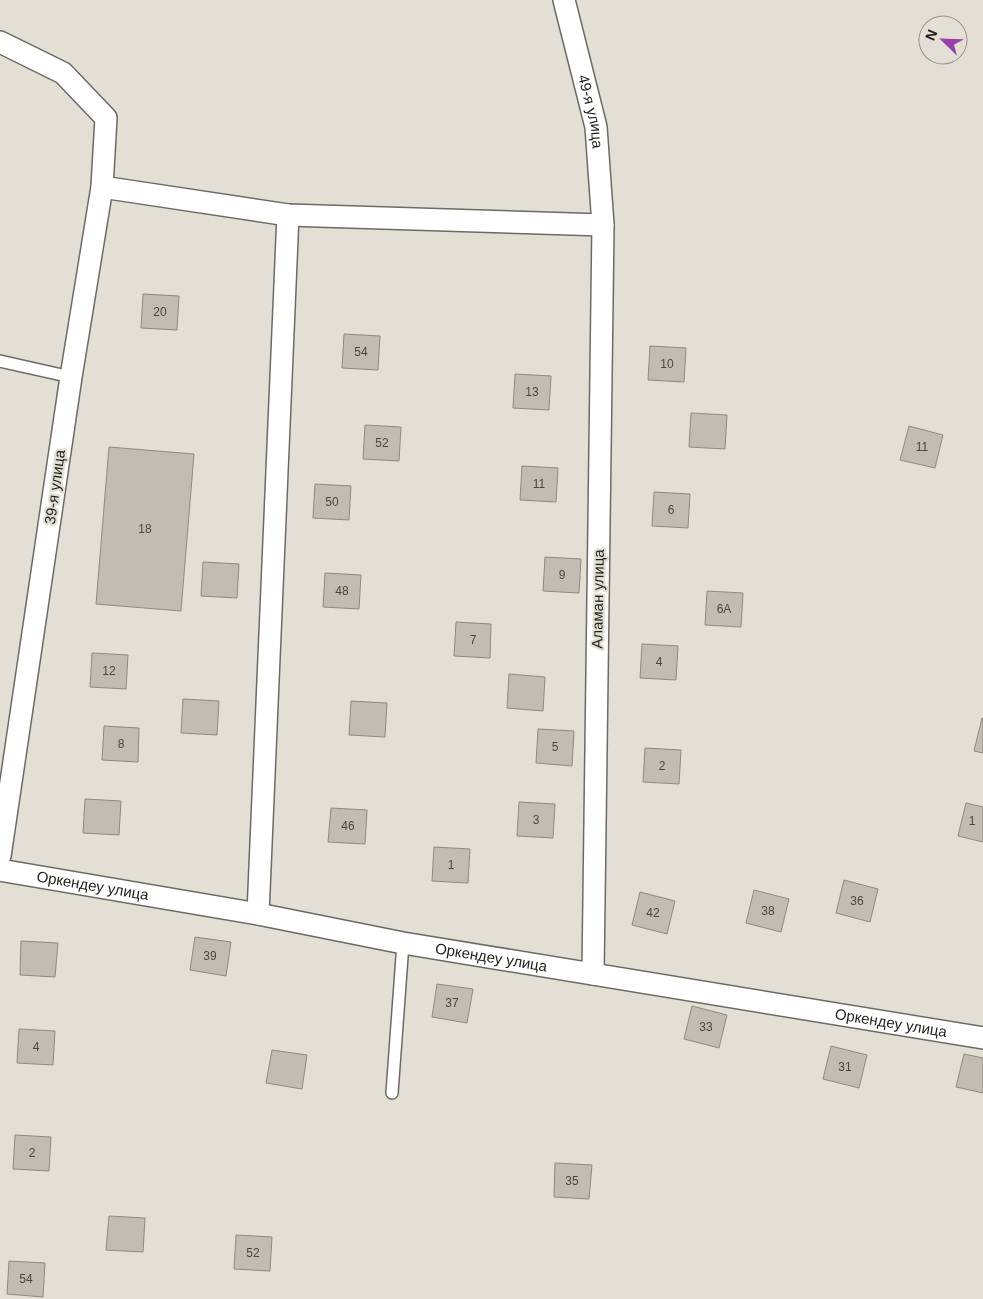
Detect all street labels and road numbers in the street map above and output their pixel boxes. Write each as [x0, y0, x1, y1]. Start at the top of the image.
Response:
street label: 49-я улица [575, 73, 607, 150]
street label: 39-я улица [41, 448, 68, 525]
street label: Аламан улица [588, 548, 607, 649]
street label: Оркендеу улица [35, 867, 151, 903]
street label: Оркендеу улица [434, 939, 549, 975]
street label: Оркендеу улица [834, 1005, 949, 1040]

